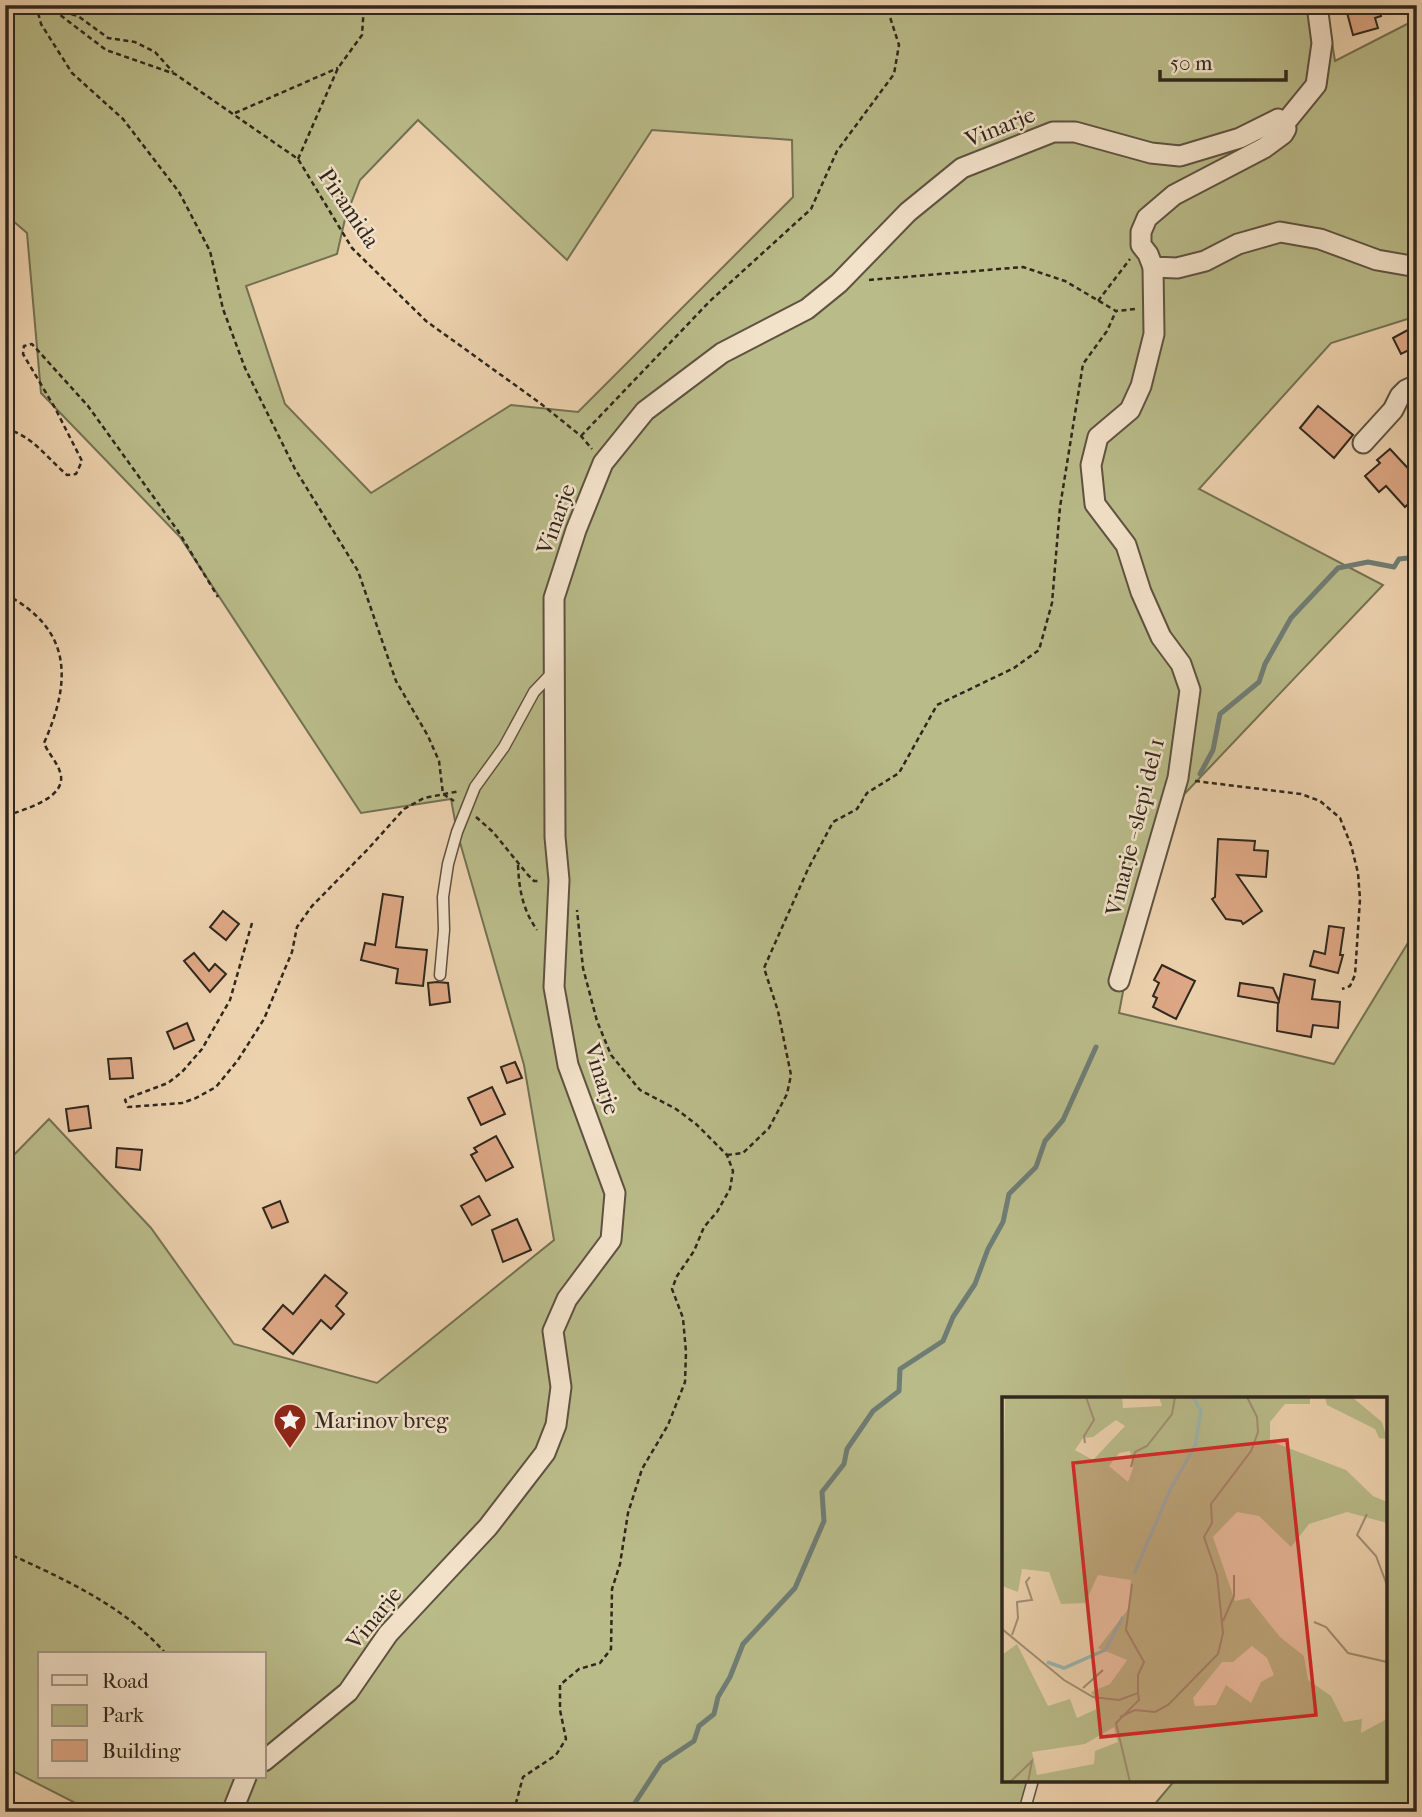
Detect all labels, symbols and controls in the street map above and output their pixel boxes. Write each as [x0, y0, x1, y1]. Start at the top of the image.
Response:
scale bar [1160, 38, 1286, 82]
text: 50 m [1170, 51, 1213, 75]
street label: Vinarje [960, 101, 1039, 154]
street label: Piramida [313, 163, 386, 253]
street label: Vinarje [530, 480, 581, 559]
street label: Vinarje - slepi del 1 [1100, 735, 1170, 920]
street label: Vinarje [578, 1039, 626, 1118]
inset map [1002, 1397, 1387, 1782]
place icon: Marinov breg [271, 1401, 309, 1450]
place label: Marinov breg [314, 1407, 449, 1434]
street label: Vinarje [340, 1581, 407, 1656]
legend [38, 1652, 266, 1778]
text: Road [102, 1669, 149, 1693]
text: Park [102, 1703, 144, 1727]
text: Building [102, 1739, 181, 1763]

